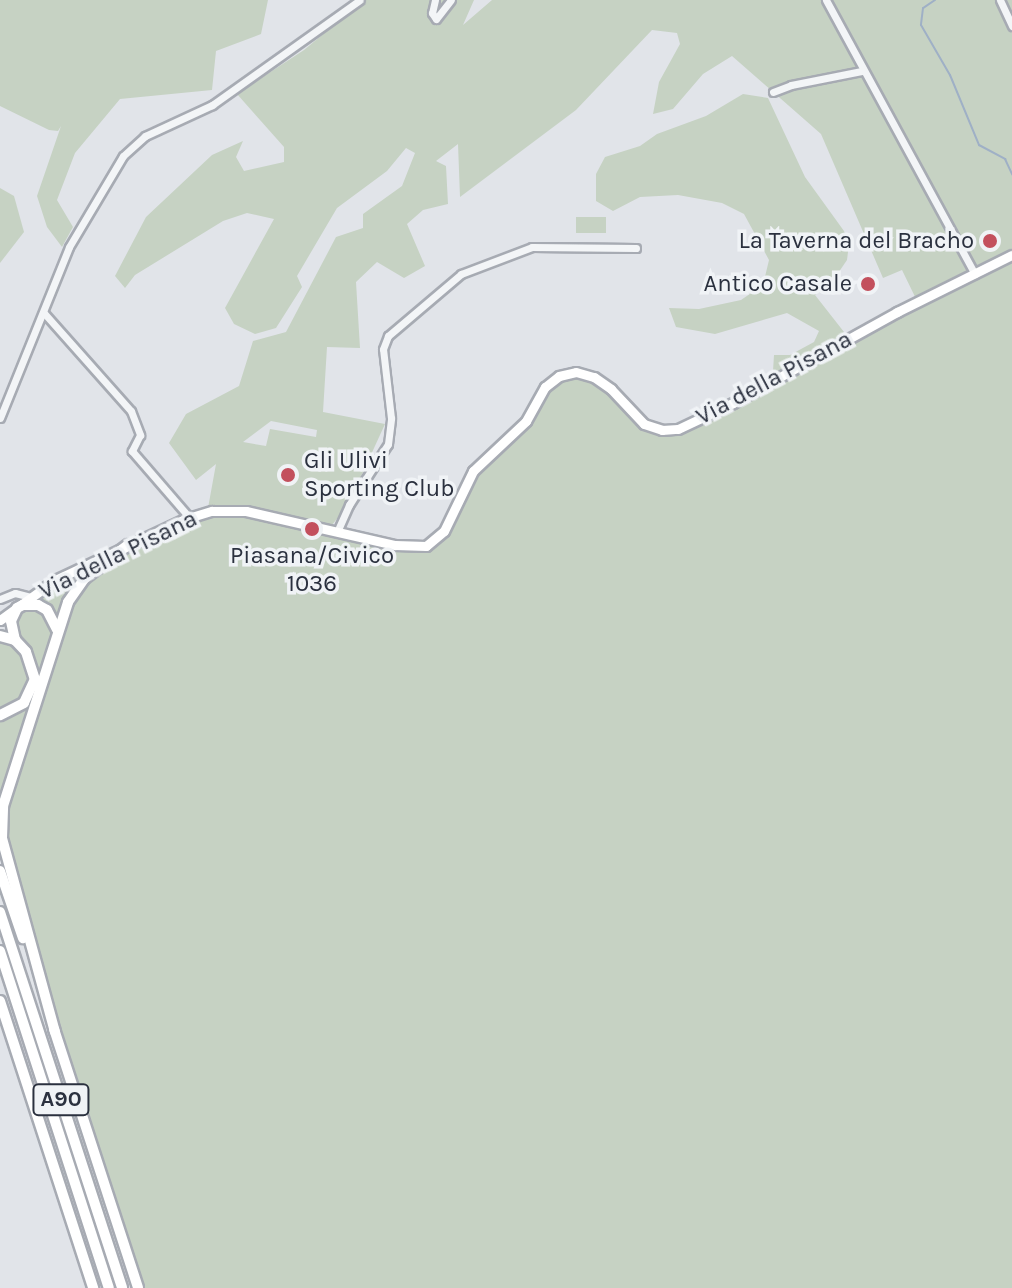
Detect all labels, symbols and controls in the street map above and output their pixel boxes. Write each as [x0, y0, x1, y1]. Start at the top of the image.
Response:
place label: La Taverna del Bracho [739, 227, 974, 255]
marker: La Taverna del Bracho [981, 232, 999, 250]
place label: Antico Casale [704, 270, 852, 298]
marker: Antico Casale [859, 275, 877, 293]
street label: Via della Pisana [691, 325, 857, 431]
place label: Gli Ulivi Sporting Club [304, 447, 454, 503]
marker: Gli Ulivi Sporting Club [279, 466, 297, 484]
street label: Via della Pisana [34, 504, 202, 606]
marker: Piasana/Civico 1036 [303, 520, 321, 538]
place label: Piasana/Civico 1036 [230, 542, 394, 598]
road number: A90 [31, 1082, 91, 1118]

